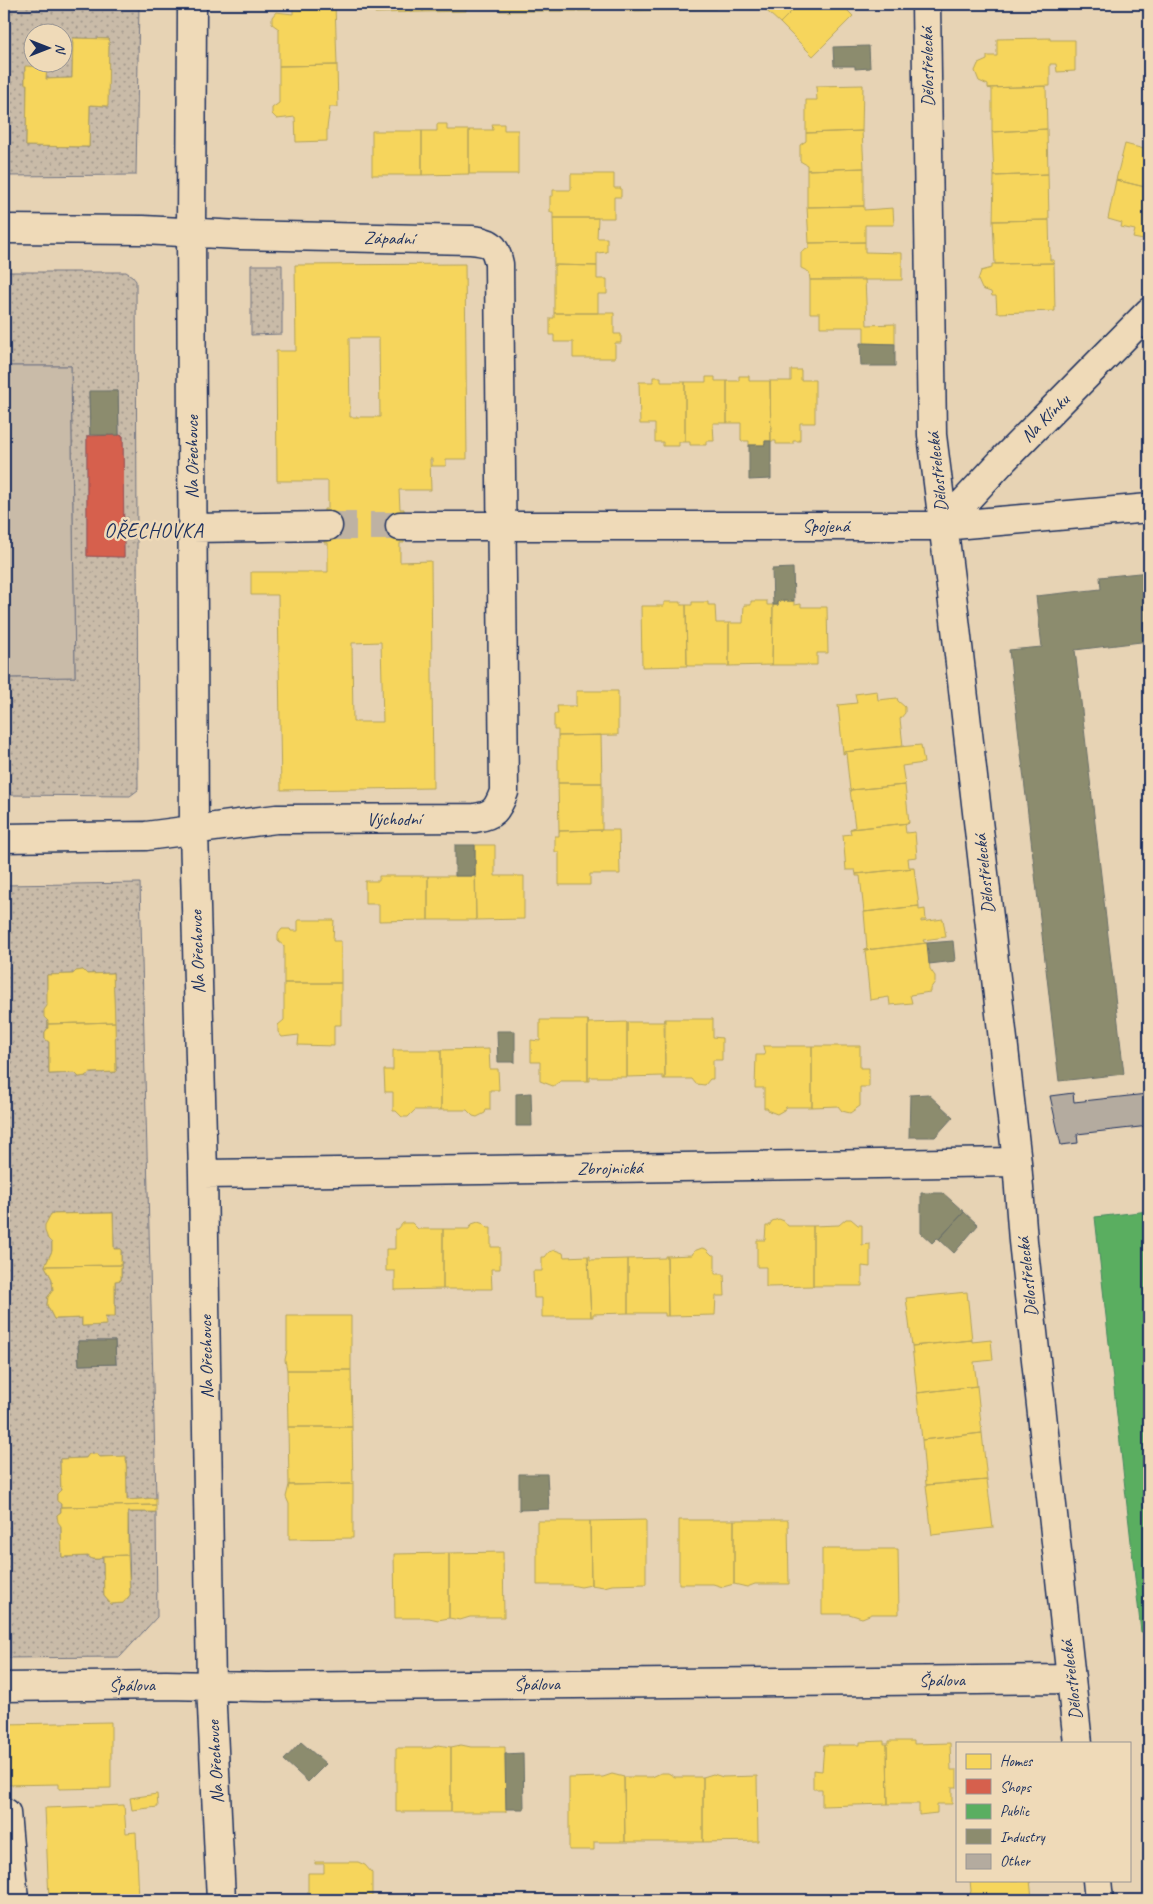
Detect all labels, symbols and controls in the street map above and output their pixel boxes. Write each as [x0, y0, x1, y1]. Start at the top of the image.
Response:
north arrow [22, 22, 72, 72]
street label: Dělostřelecká [915, 25, 939, 107]
text: N [52, 44, 69, 55]
street label: Západní [364, 227, 418, 250]
street label: Na Klínku [1016, 388, 1075, 447]
street label: Na Ořechovce [181, 414, 203, 499]
street label: Dělostřelecká [922, 429, 952, 513]
street label: Spojená [802, 515, 852, 537]
district label: OŘECHOVKA [104, 518, 204, 543]
street label: Východní [367, 808, 425, 830]
street label: Dělostřelecká [969, 831, 999, 915]
street label: Na Ořechovce [185, 909, 209, 994]
street label: Zbrojnická [577, 1156, 645, 1180]
street label: Dělostřelecká [1012, 1234, 1042, 1318]
street label: Na Ořechovce [194, 1314, 218, 1399]
street label: Dělostřelecká [1055, 1637, 1087, 1721]
street label: Špálova [919, 1669, 967, 1691]
street label: Špálova [514, 1673, 562, 1695]
street label: Špálova [109, 1674, 157, 1696]
street label: Na Ořechovce [202, 1719, 228, 1804]
legend [956, 1742, 1130, 1882]
text: Homes [1000, 1752, 1034, 1771]
text: Shops [1000, 1778, 1033, 1797]
text: Public [1000, 1802, 1030, 1821]
text: Industry [1000, 1828, 1047, 1847]
text: Other [1000, 1852, 1031, 1871]

